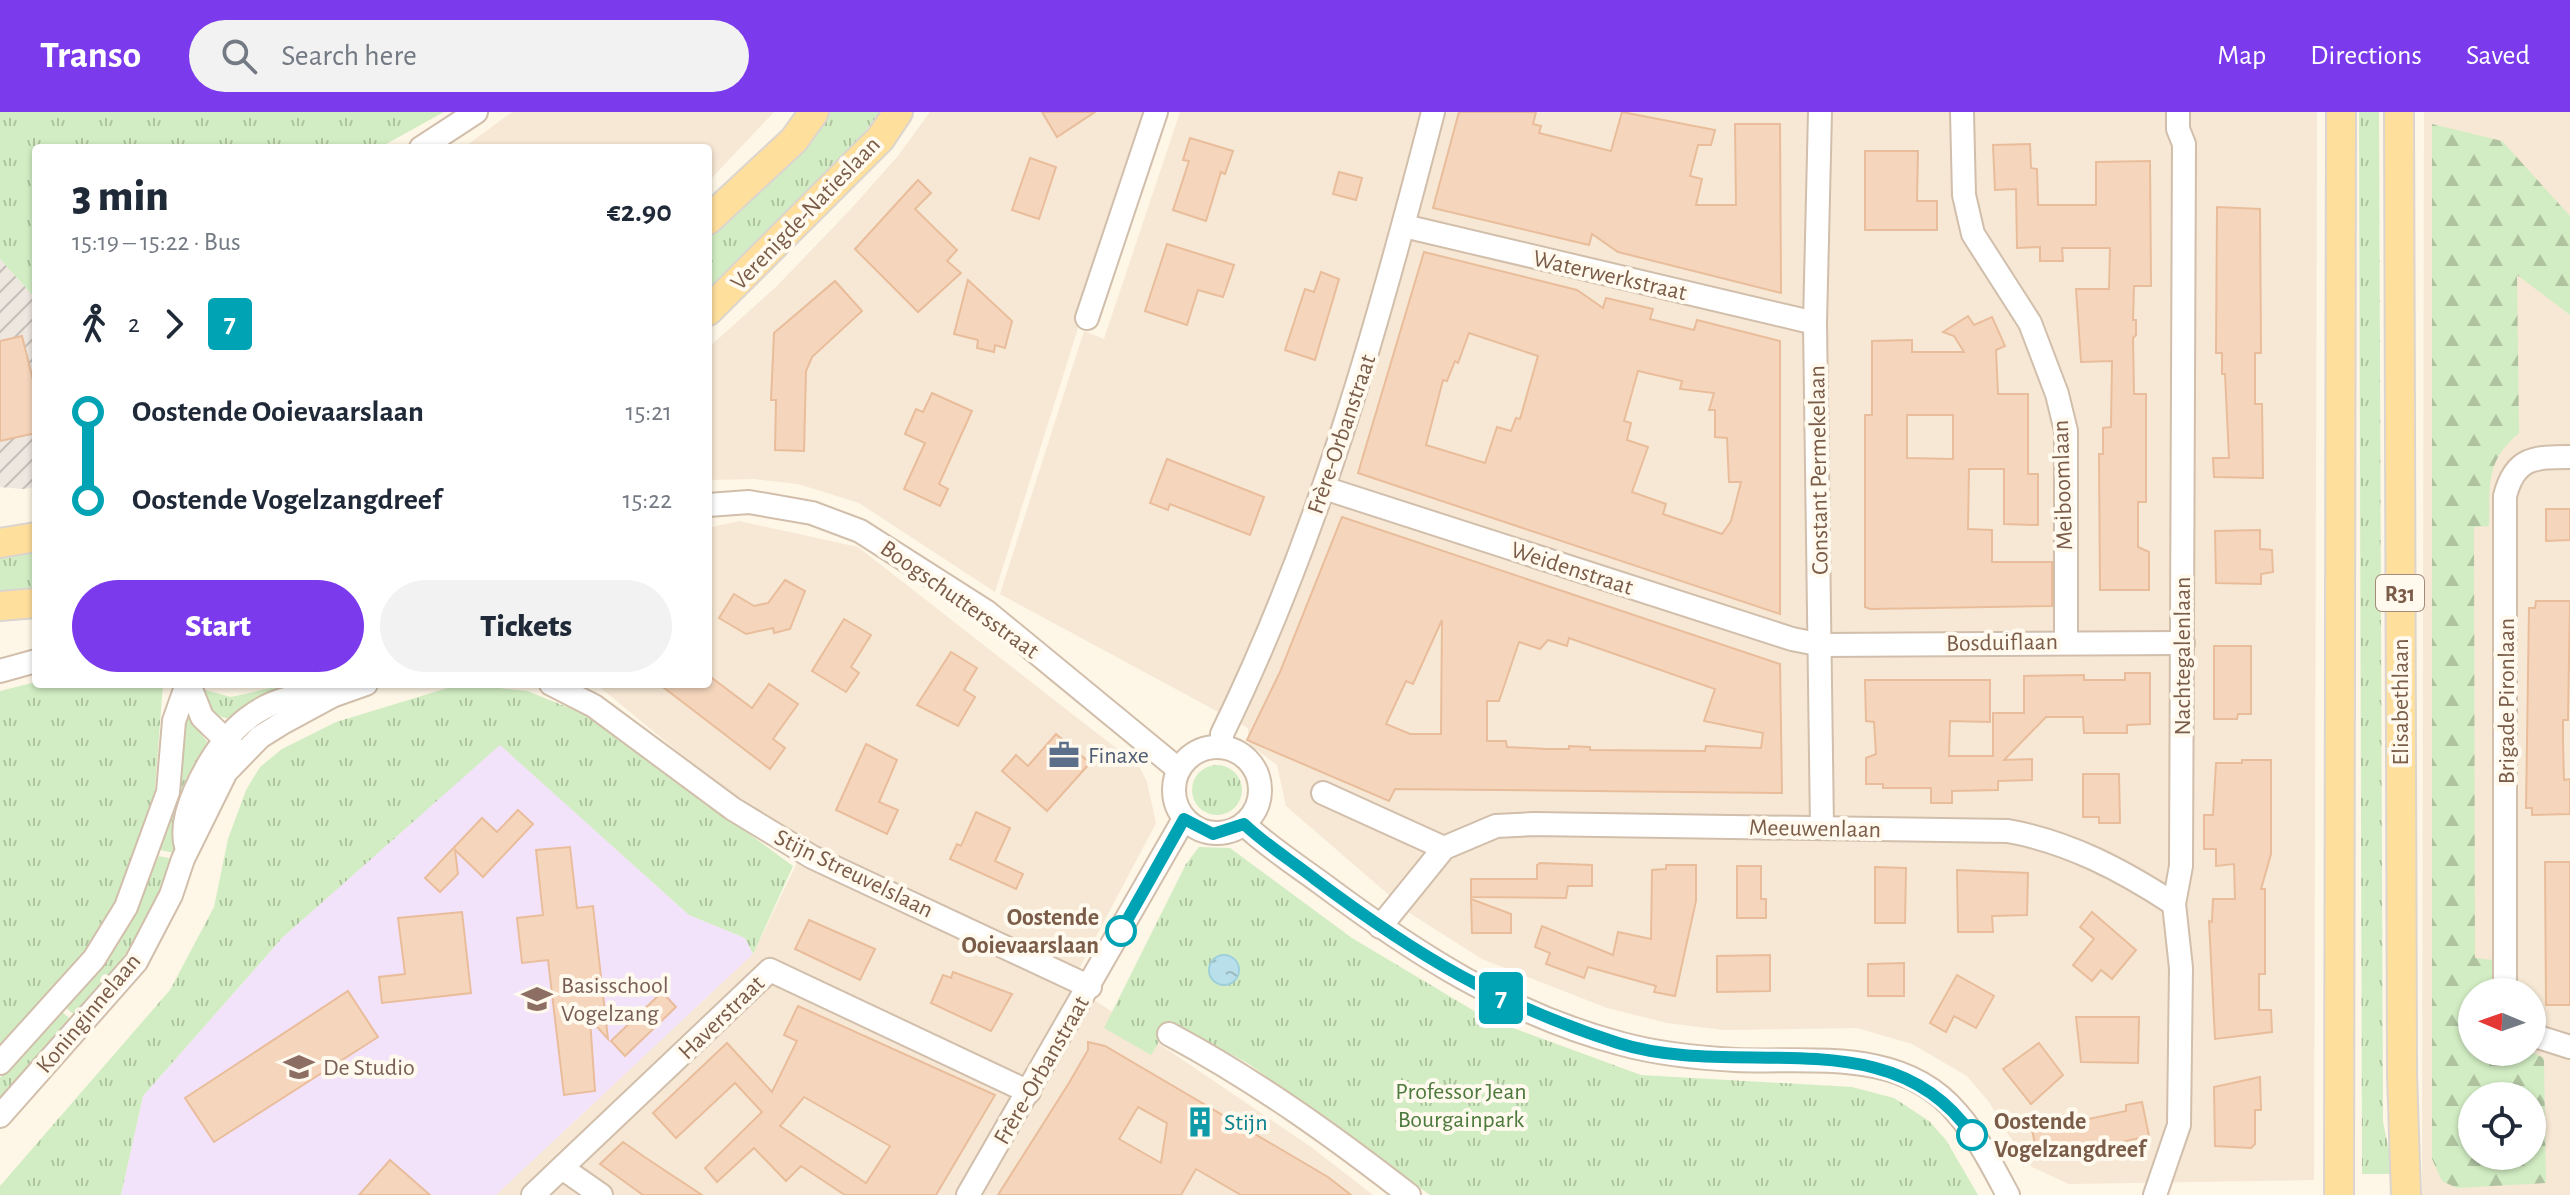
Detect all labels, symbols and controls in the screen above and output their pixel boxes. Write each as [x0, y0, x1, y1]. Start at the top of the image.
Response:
search box [189, 20, 749, 92]
icon: search [217, 34, 261, 78]
text: Transo [40, 37, 141, 75]
text: Search here [281, 41, 417, 71]
text: Map [2217, 42, 2266, 70]
text: Directions [2310, 42, 2422, 70]
text: Saved [2466, 42, 2530, 70]
street label: Verenigde-Natieslaan [727, 132, 885, 295]
text: 3 min [72, 175, 169, 219]
text: €2.90 [607, 197, 672, 227]
text: 15:19 – 15:22 · Bus [72, 229, 241, 255]
street label: Waterwerkstraat [1531, 247, 1689, 305]
icon: walk [72, 302, 116, 346]
icon: forward [152, 302, 196, 346]
text: 7 [224, 310, 236, 338]
text: 2 [128, 311, 140, 337]
street label: Frère-Orbanstraat [1303, 351, 1381, 517]
street label: Constant Permekelaan [1805, 365, 1833, 575]
text: Oostende Ooievaarslaan [132, 397, 424, 427]
text: 15:21 [625, 399, 672, 425]
street label: Meiboomlaan [2049, 419, 2077, 551]
text: Oostende Vogelzangdreef [132, 485, 442, 515]
text: 15:22 [623, 487, 672, 513]
street label: Boogschuttersstraat [876, 536, 1043, 664]
street label: Weidenstraat [1508, 538, 1636, 600]
road number: R31 [2376, 575, 2424, 611]
street label: Nachtegalenlaan [2171, 577, 2195, 735]
button: Start [72, 580, 364, 672]
button: Tickets [380, 580, 672, 672]
street label: Brigade Pironlaan [2495, 618, 2519, 784]
street label: Bosduiflaan [1946, 630, 2058, 656]
street label: Elisabethlaan [2389, 638, 2413, 766]
office icon: Finaxe [1047, 738, 1081, 772]
place label: Finaxe [1088, 744, 1149, 768]
street label: Meeuwenlaan [1749, 816, 1881, 842]
street label: Stijn Streuvelslaan [770, 825, 937, 923]
place label: Oostende Ooievaarslaan [961, 906, 1099, 958]
marker: Oostende Ooievaarslaan [1106, 916, 1136, 946]
street label: Koninginnelaan [32, 949, 146, 1078]
street label: Haverstraat [674, 971, 770, 1064]
line badge: 7 [1475, 972, 1527, 1024]
place label: Basisschool Vogelzang [561, 974, 669, 1026]
north arrow [2458, 978, 2546, 1066]
map controls [2458, 978, 2546, 1170]
school or university icon: Basisschool Vogelzang [520, 982, 554, 1016]
text: 7 [1495, 984, 1507, 1012]
street label: Frère-Orbanstraat [990, 992, 1094, 1149]
school or university icon: De Studio [282, 1050, 316, 1084]
place label: De Studio [323, 1056, 415, 1080]
park label: Professor Jean Bourgainpark [1395, 1080, 1527, 1132]
button: locate [2458, 1082, 2546, 1170]
building icon: Stijn [1183, 1105, 1217, 1139]
place label: Oostende Vogelzangdreef [1994, 1110, 2148, 1162]
place label: Stijn [1224, 1111, 1268, 1135]
marker: Oostende Vogelzangdreef [1957, 1120, 1987, 1150]

